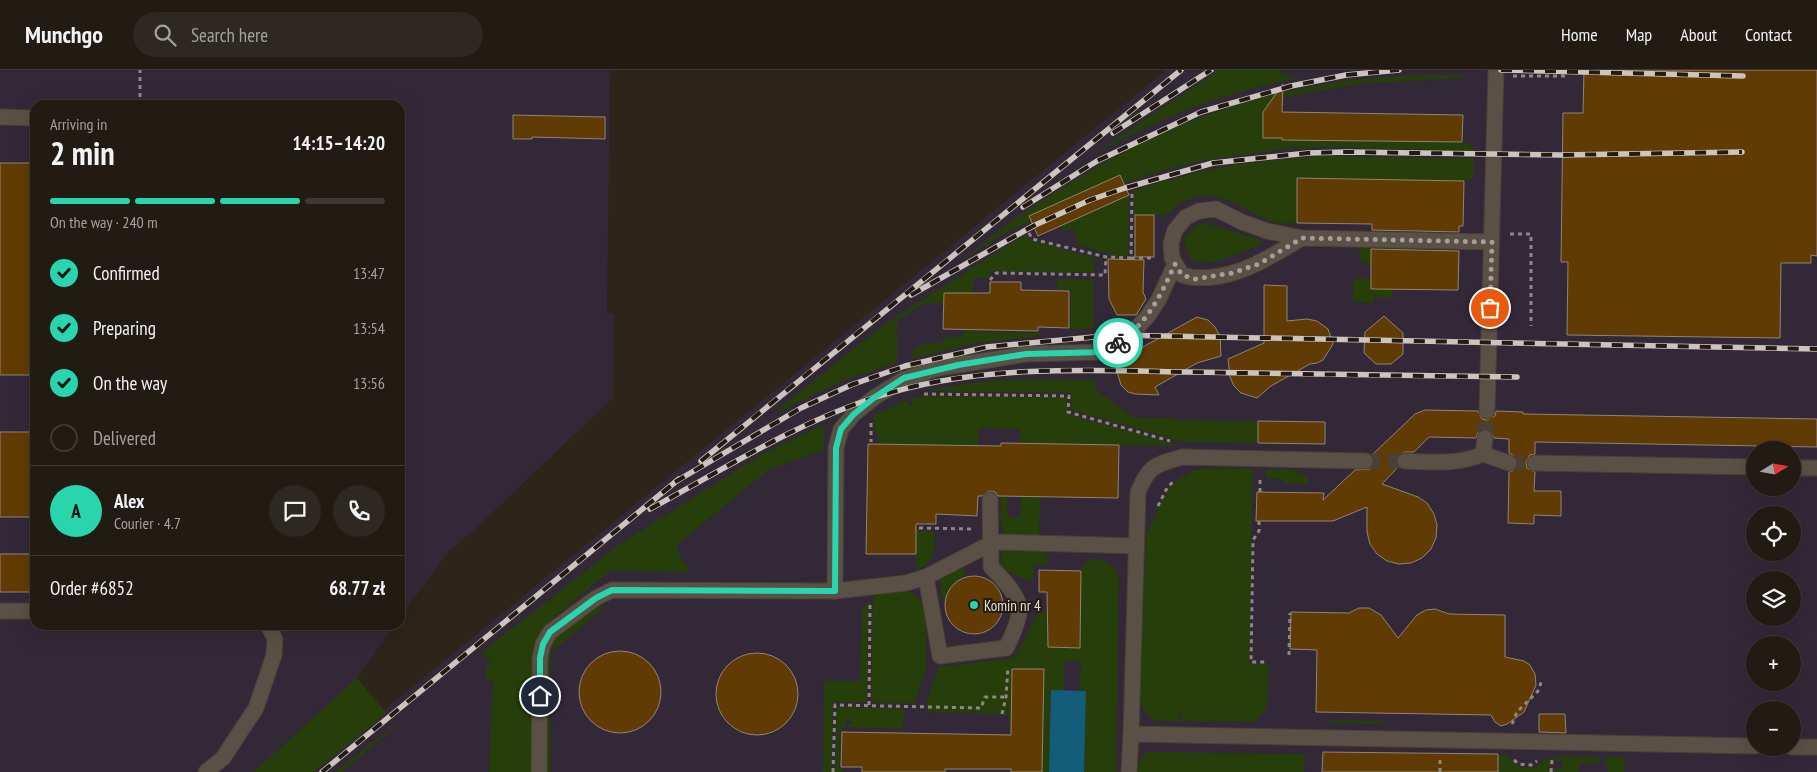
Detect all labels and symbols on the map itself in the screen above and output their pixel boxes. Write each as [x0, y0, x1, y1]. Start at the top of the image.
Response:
pin [1469, 287, 1511, 329]
courier [1093, 318, 1143, 368]
north arrow [1746, 441, 1801, 496]
place label: Komin nr 4 [984, 596, 1041, 615]
marker: Komin nr 4 [968, 599, 980, 611]
pin [519, 675, 561, 717]

